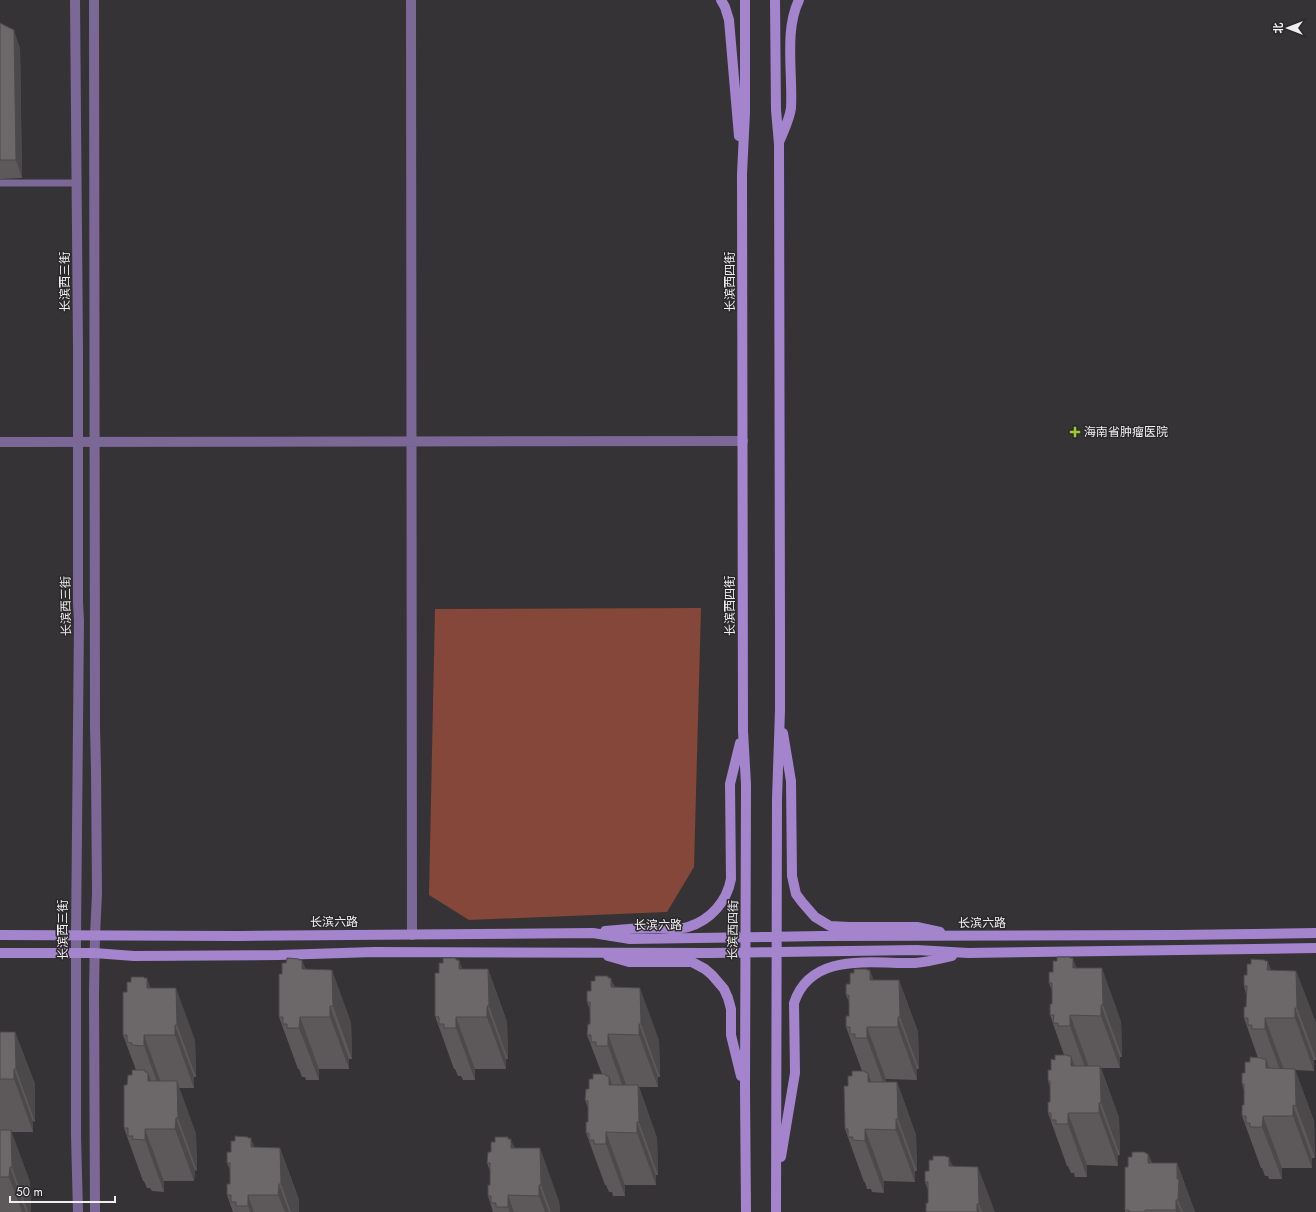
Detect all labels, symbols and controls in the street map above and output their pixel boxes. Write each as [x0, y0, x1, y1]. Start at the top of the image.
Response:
north arrow [1268, 8, 1308, 48]
text: 北 [1270, 23, 1286, 34]
street label: 长滨西三街 [56, 252, 74, 312]
street label: 长滨西四街 [721, 252, 739, 312]
place label: 海南省肿瘤医院 [1084, 423, 1168, 441]
marker: 海南省肿瘤医院 [1069, 426, 1081, 438]
street label: 长滨西三街 [56, 576, 76, 636]
street label: 长滨西四街 [721, 576, 739, 636]
street label: 长滨西三街 [54, 900, 72, 960]
street label: 长滨西四街 [723, 900, 743, 960]
street label: 长滨六路 [310, 913, 358, 931]
street label: 长滨六路 [958, 914, 1006, 932]
street label: 长滨六路 [634, 916, 682, 934]
scale bar [10, 1178, 115, 1204]
text: 50 m [16, 1183, 43, 1201]

